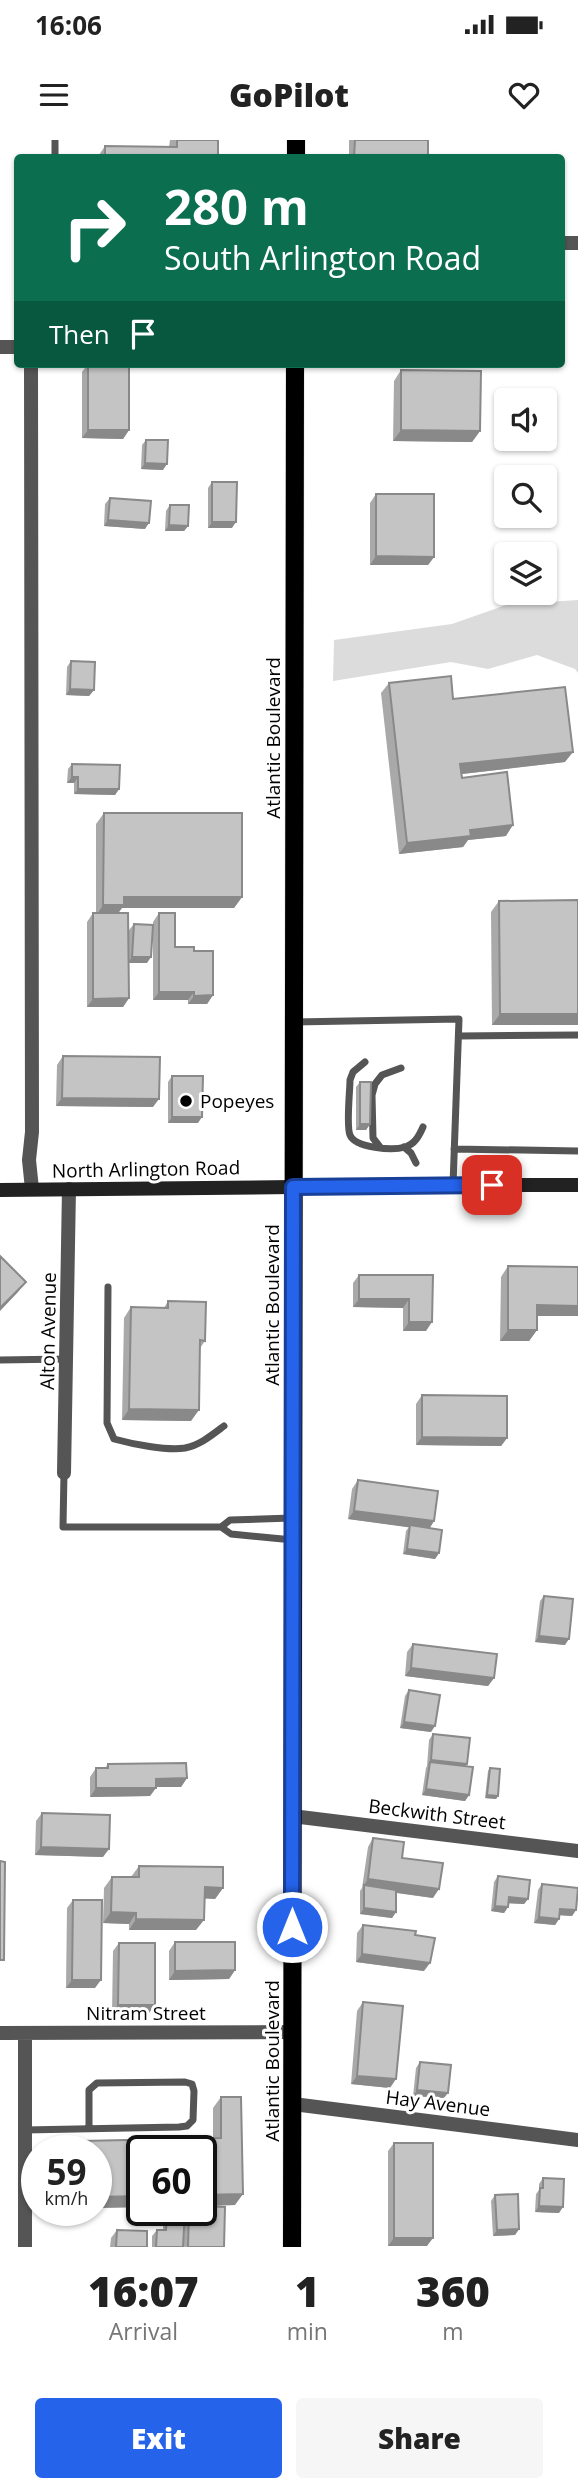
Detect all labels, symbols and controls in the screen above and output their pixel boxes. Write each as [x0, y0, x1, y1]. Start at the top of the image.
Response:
text: 16:06 [35, 7, 102, 43]
text: GoPilot [229, 73, 349, 116]
icon: menu [35, 76, 73, 114]
icon: heart [505, 76, 543, 114]
text: 280 m [164, 173, 309, 239]
icon: right [49, 182, 140, 273]
text: South Arlington Road [164, 236, 481, 279]
icon: arrive [124, 315, 162, 353]
text: Then [49, 316, 110, 352]
map controls [494, 388, 557, 605]
button: sound [494, 388, 557, 451]
button: search [494, 465, 557, 528]
button: layers [494, 542, 557, 605]
street label: Atlantic Boulevard [260, 657, 286, 819]
place label: Popeyes [200, 1088, 274, 1114]
marker: Popeyes [178, 1093, 194, 1109]
street label: North Arlington Road [52, 1154, 240, 1184]
pin [462, 1155, 522, 1215]
icon: arrive [473, 1166, 511, 1204]
street label: Atlantic Boulevard [259, 1224, 285, 1386]
street label: Alton Avenue [34, 1272, 62, 1390]
street label: Beckwith Street [367, 1793, 507, 1835]
position arrow [255, 1890, 329, 1964]
street label: Atlantic Boulevard [259, 1980, 285, 2142]
street label: Nitram Street [86, 2000, 206, 2026]
street label: Hay Avenue [384, 2084, 492, 2122]
speed limit sign: 60 [126, 2135, 217, 2226]
text: 59 [46, 2148, 87, 2195]
text: km/h [45, 2186, 88, 2210]
text: 16:07 [88, 2262, 199, 2319]
text: 1 [295, 2262, 320, 2319]
text: 360 [416, 2262, 490, 2319]
text: Arrival [109, 2315, 178, 2347]
text: min [287, 2315, 328, 2347]
text: m [442, 2315, 464, 2347]
button: Exit [35, 2398, 282, 2478]
button: Share [296, 2398, 543, 2478]

